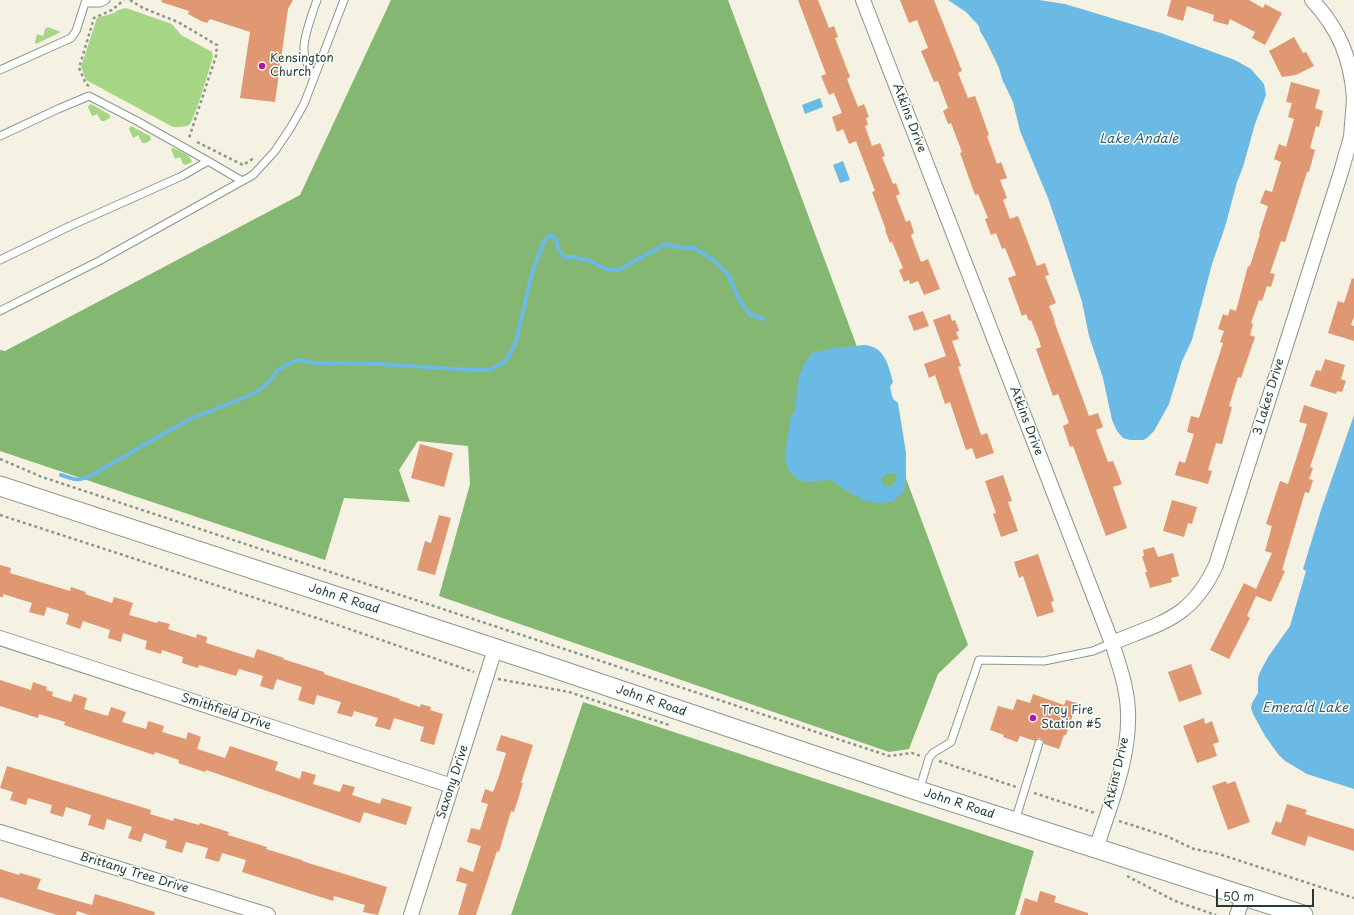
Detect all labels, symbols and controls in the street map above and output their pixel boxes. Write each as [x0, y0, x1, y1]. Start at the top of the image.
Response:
place label: Kensington Church [270, 52, 334, 80]
marker: Kensington Church [257, 61, 267, 71]
street label: Atkins Drive [889, 81, 929, 155]
water label: Lake Andale [1099, 131, 1179, 147]
street label: 3 Lakes Drive [1250, 357, 1288, 437]
street label: Atkins Drive [1006, 384, 1046, 458]
street label: John R Road [307, 581, 381, 617]
street label: John R Road [614, 682, 688, 720]
street label: Smithfield Drive [179, 691, 273, 733]
water label: Emerald Lake [1262, 700, 1348, 716]
place label: Troy Fire Station #5 [1041, 704, 1101, 732]
marker: Troy Fire Station #5 [1028, 713, 1038, 723]
street label: Atkins Drive [1102, 736, 1132, 810]
street label: Saxony Drive [434, 743, 472, 821]
street label: John R Road [922, 786, 996, 822]
street label: Brittany Tree Drive [78, 850, 190, 896]
scale bar [1218, 881, 1316, 907]
text: 50 m [1223, 887, 1254, 905]

